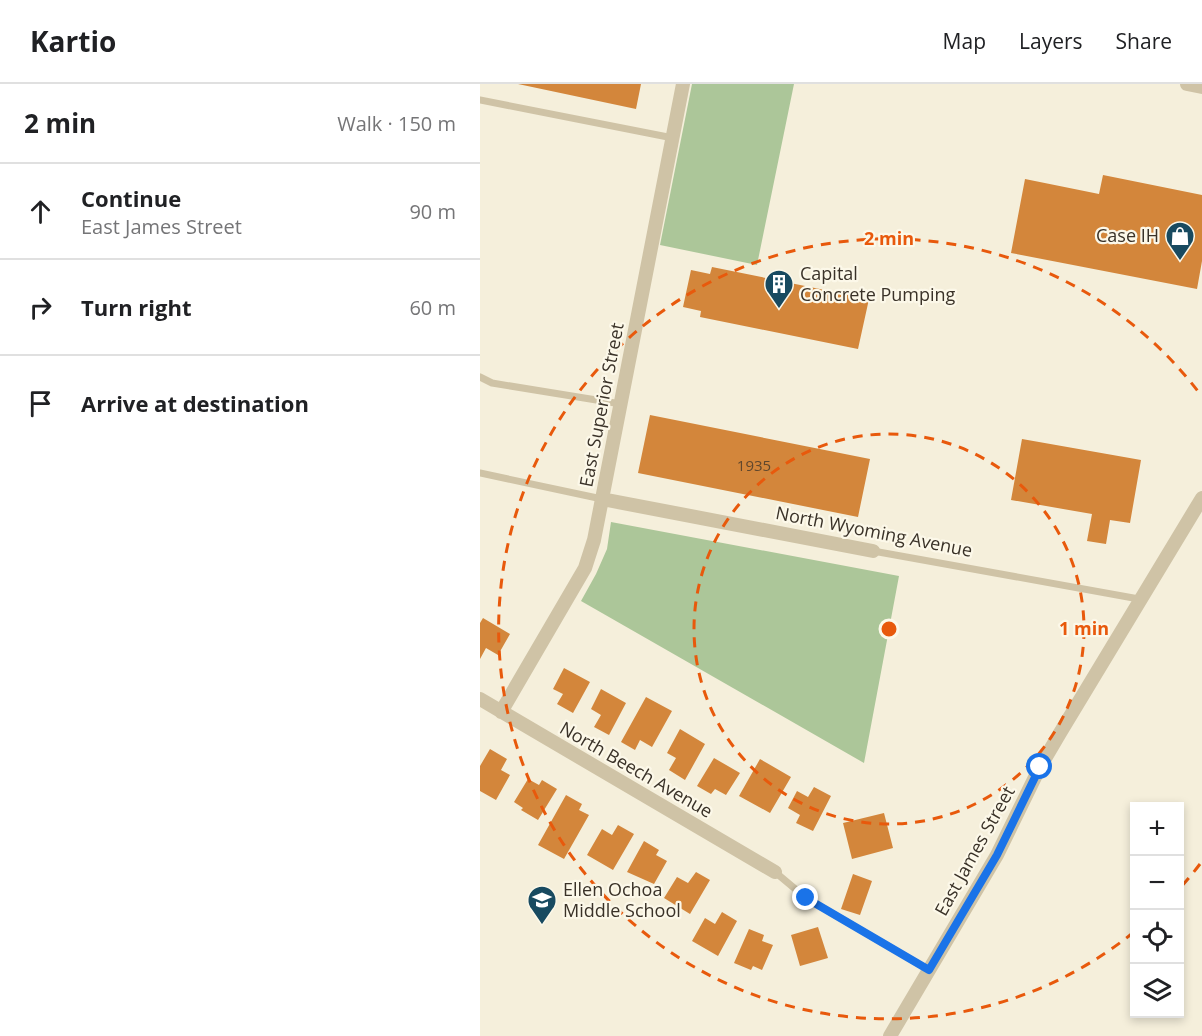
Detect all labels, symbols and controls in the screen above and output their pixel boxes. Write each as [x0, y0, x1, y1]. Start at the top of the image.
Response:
text: Kartio [30, 22, 116, 60]
text: Map [943, 27, 986, 55]
text: Layers [1019, 27, 1083, 55]
text: Share [1116, 27, 1172, 55]
text: 2 min [24, 105, 96, 141]
text: Walk · 150 m [337, 110, 456, 137]
text: Continue [81, 183, 181, 213]
icon: ahead [24, 195, 57, 228]
text: 90 m [409, 198, 456, 225]
text: East James Street [81, 213, 242, 240]
shop icon: Case IH [1164, 220, 1196, 262]
place label: Case IH [1096, 223, 1159, 247]
text: 2 min [864, 226, 914, 250]
place label: Capital Concrete Pumping [800, 261, 956, 306]
building icon: Capital Concrete Pumping [763, 268, 795, 310]
icon: right [24, 291, 57, 324]
text: Turn right [81, 292, 192, 322]
text: 60 m [409, 294, 456, 321]
street label: East Superior Street [573, 321, 629, 489]
icon: arrive [24, 387, 57, 420]
text: Arrive at destination [81, 388, 309, 418]
house number: 1935 [737, 455, 771, 475]
street label: North Wyoming Avenue [774, 500, 974, 562]
text: 1 min [1059, 616, 1109, 640]
centre of rings [879, 619, 899, 639]
street label: North Beech Avenue [556, 716, 717, 823]
route start [1026, 753, 1052, 779]
street label: East James Street [929, 781, 1020, 920]
map controls [1130, 802, 1184, 1018]
button: + [1130, 802, 1184, 856]
button: − [1130, 856, 1184, 910]
place label: Ellen Ochoa Middle School [563, 877, 681, 922]
school or university icon: Ellen Ochoa Middle School [526, 884, 558, 926]
route end [792, 884, 818, 910]
button: locate [1130, 910, 1184, 964]
button: layers [1130, 964, 1184, 1018]

